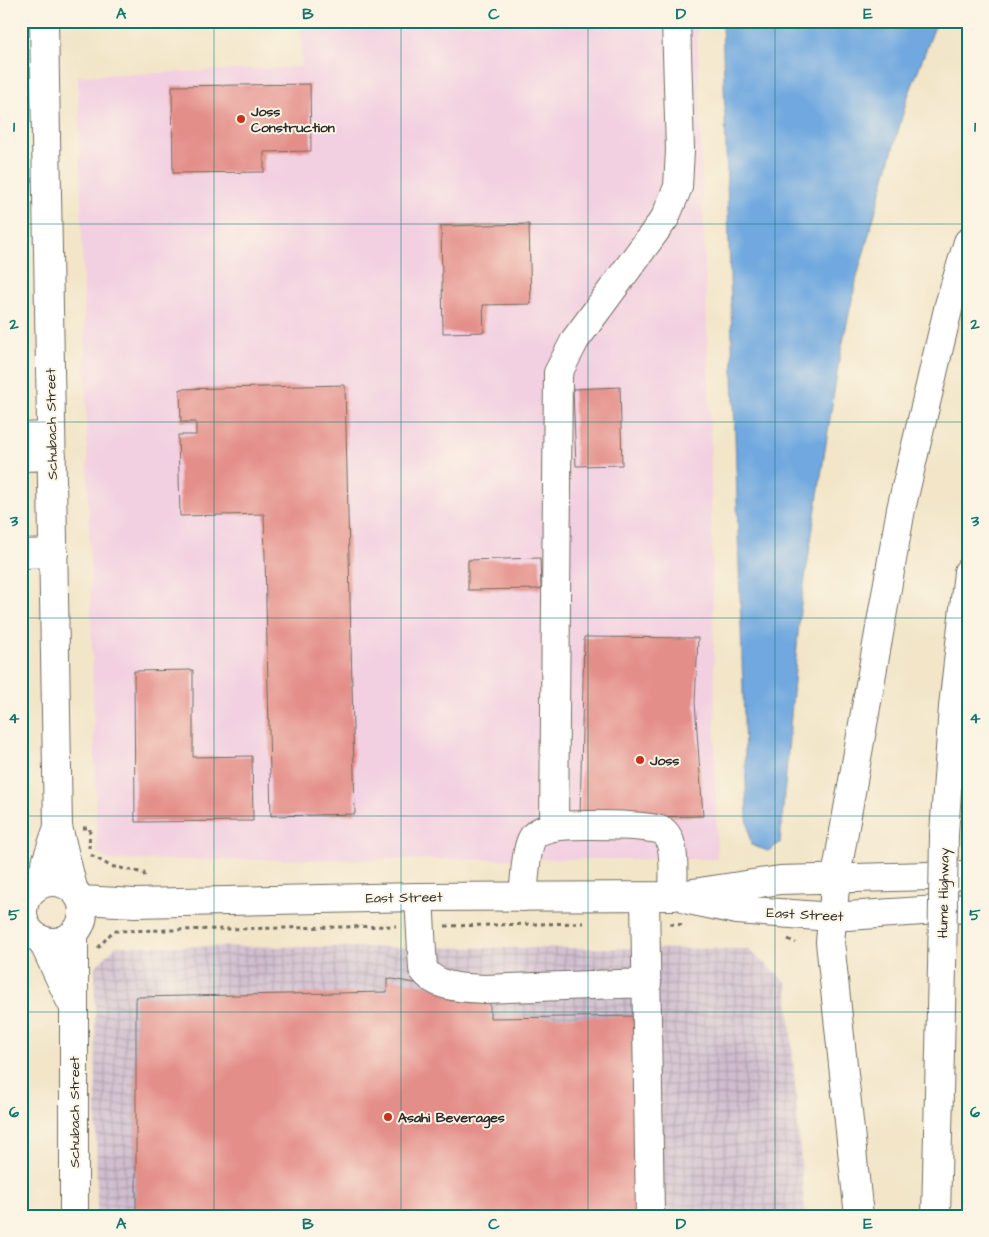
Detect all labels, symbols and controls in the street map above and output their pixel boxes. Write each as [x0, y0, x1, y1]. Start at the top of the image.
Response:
text: A [116, 3, 127, 25]
text: B [302, 3, 314, 25]
text: C [488, 3, 500, 25]
text: D [676, 3, 687, 25]
text: E [863, 3, 873, 25]
place label: Joss Construction [250, 102, 335, 138]
marker: Joss Construction [235, 113, 247, 125]
text: 1 [13, 116, 16, 138]
text: 1 [974, 116, 977, 138]
text: 2 [8, 313, 19, 335]
text: 2 [969, 313, 980, 335]
street label: Schubach Street [41, 368, 63, 480]
text: 3 [9, 510, 19, 532]
text: 3 [970, 510, 980, 532]
text: 4 [9, 707, 20, 729]
text: 4 [970, 707, 981, 729]
place label: Joss [649, 751, 679, 771]
marker: Joss [634, 754, 646, 766]
street label: Hume Highway [933, 847, 955, 938]
street label: East Street [365, 887, 443, 909]
street label: East Street [766, 903, 844, 927]
text: 5 [8, 904, 20, 926]
text: 5 [969, 904, 981, 926]
street label: Schubach Street [65, 1056, 85, 1168]
text: 6 [9, 1101, 19, 1123]
text: 6 [970, 1101, 980, 1123]
place label: Asahi Beverages [398, 1108, 505, 1129]
marker: Asahi Beverages [382, 1111, 394, 1123]
text: A [116, 1213, 127, 1235]
text: B [302, 1213, 314, 1235]
text: C [488, 1213, 500, 1235]
text: D [676, 1213, 687, 1235]
text: E [863, 1213, 873, 1235]

